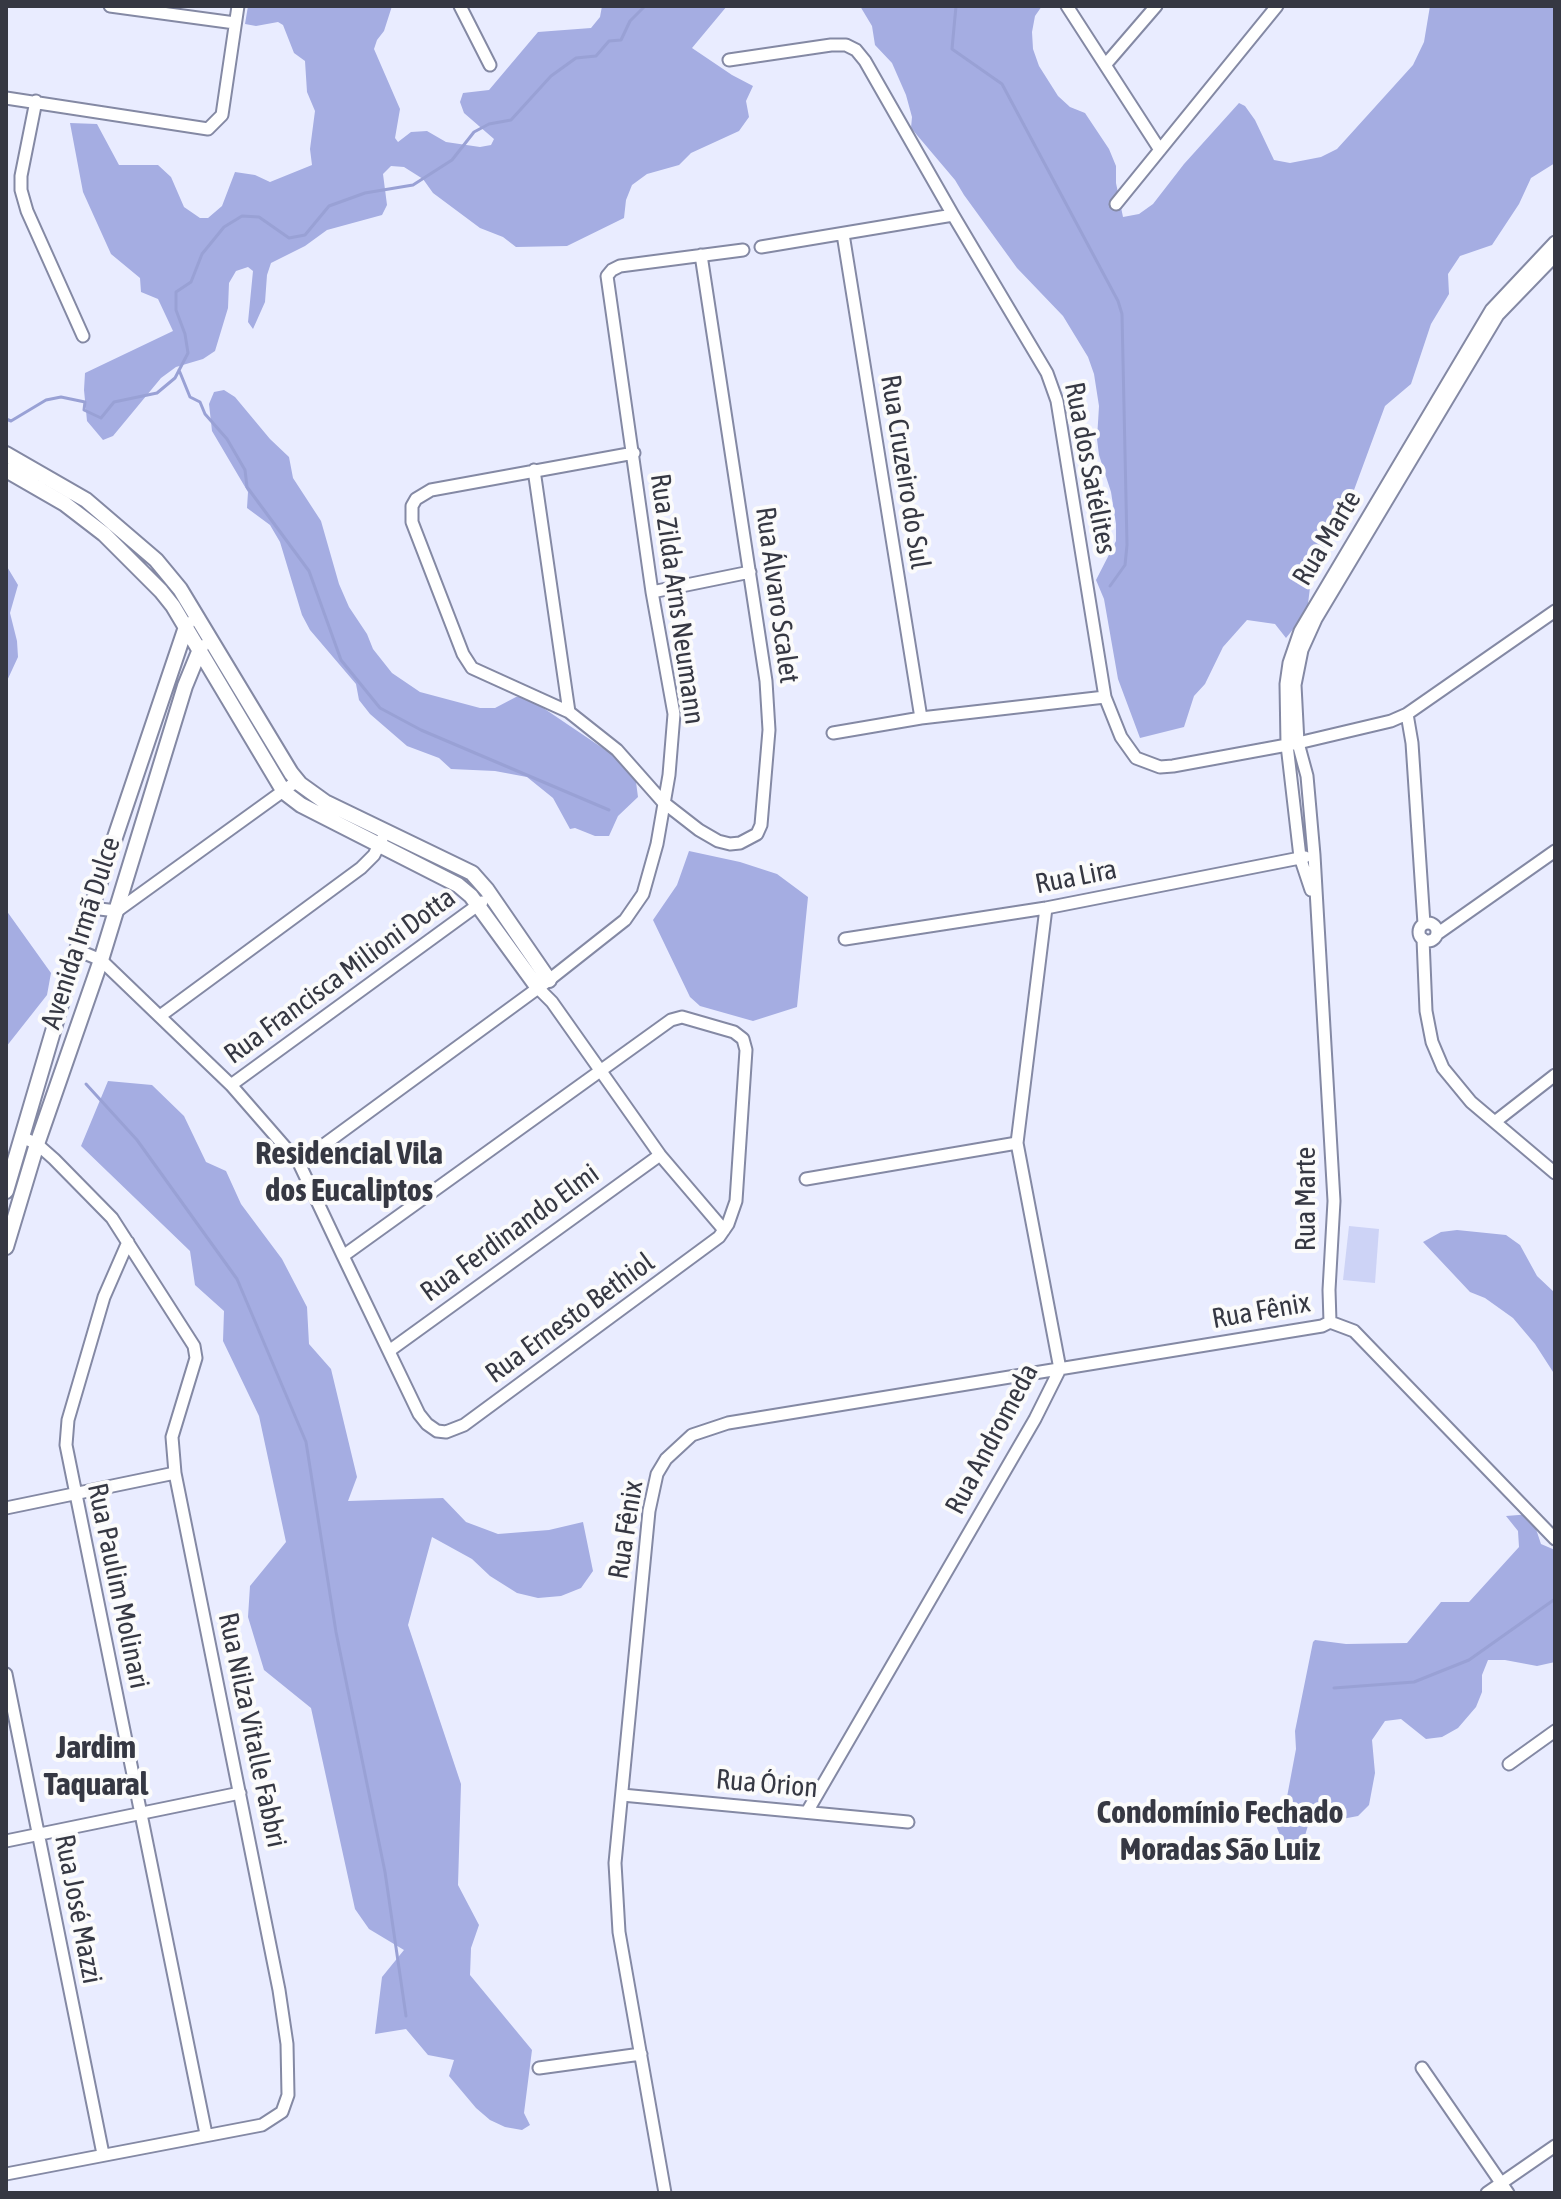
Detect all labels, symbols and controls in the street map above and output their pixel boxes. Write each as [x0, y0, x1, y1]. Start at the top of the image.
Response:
street label: Rua Cruzeiro do Sul [873, 373, 937, 571]
street label: Rua dos Satélites [1057, 379, 1123, 557]
street label: Rua Zilda Arns Neumann [643, 471, 711, 727]
street label: Rua Marte [1286, 485, 1368, 591]
street label: Rua Álvaro Scalet [748, 505, 806, 685]
street label: Avenida Irmã Dulce [34, 833, 128, 1033]
street label: Rua Lira [1032, 853, 1120, 901]
street label: Rua Francisca Milioni Dotta [218, 881, 462, 1071]
district label: Residencial Vila dos Eucaliptos [255, 1135, 443, 1210]
street label: Rua Marte [1289, 1147, 1323, 1251]
street label: Rua Ferdinando Elmi [414, 1157, 606, 1309]
street label: Rua Ernesto Bethiol [479, 1246, 661, 1390]
street label: Rua Fênix [1209, 1286, 1313, 1336]
street label: Rua Andromeda [938, 1358, 1046, 1520]
street label: Rua Fênix [602, 1478, 650, 1582]
street label: Rua Paulim Molinari [80, 1480, 156, 1692]
street label: Rua Nilza Vitalle Fabbri [211, 1610, 293, 1850]
district label: Jardim Taquaral [44, 1729, 148, 1804]
street label: Rua Órion [715, 1763, 819, 1805]
district label: Condomínio Fechado Moradas São Luiz [1097, 1794, 1343, 1869]
street label: Rua José Mazzi [47, 1832, 109, 1986]

